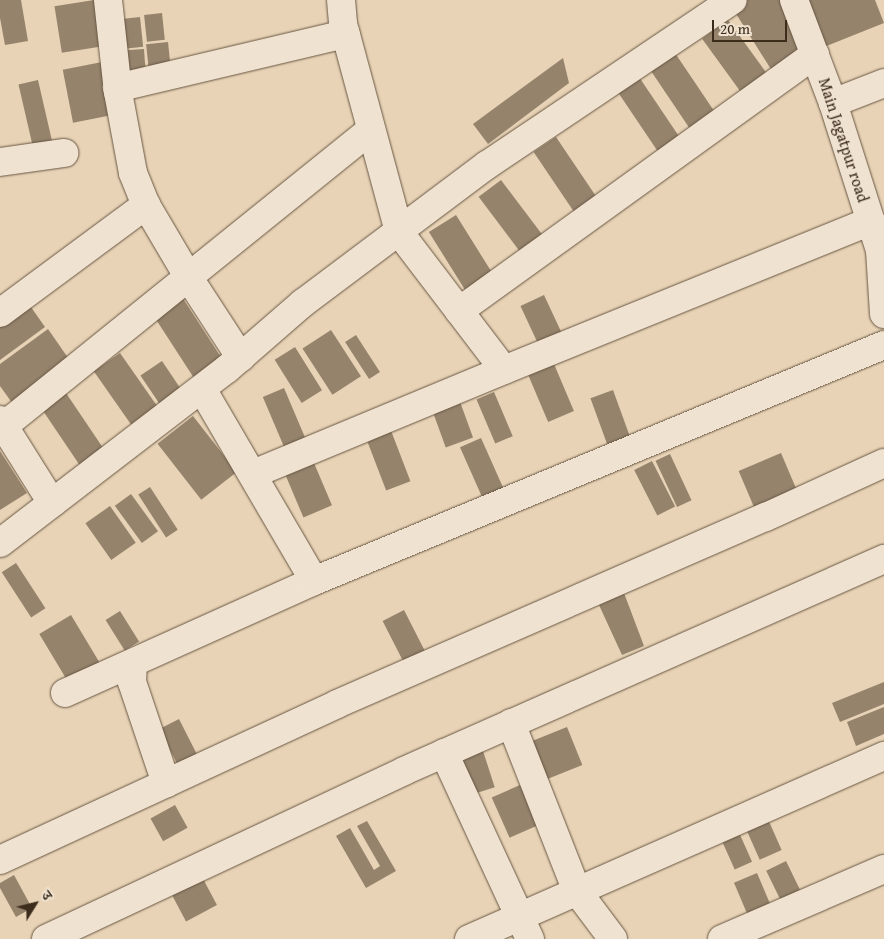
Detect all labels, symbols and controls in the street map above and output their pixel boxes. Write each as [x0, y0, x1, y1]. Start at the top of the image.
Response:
scale bar [714, 10, 789, 42]
text: 20 m [720, 18, 750, 39]
street label: Main Jagatpur road [815, 75, 873, 205]
north arrow [10, 879, 60, 929]
text: उ [37, 886, 57, 904]

